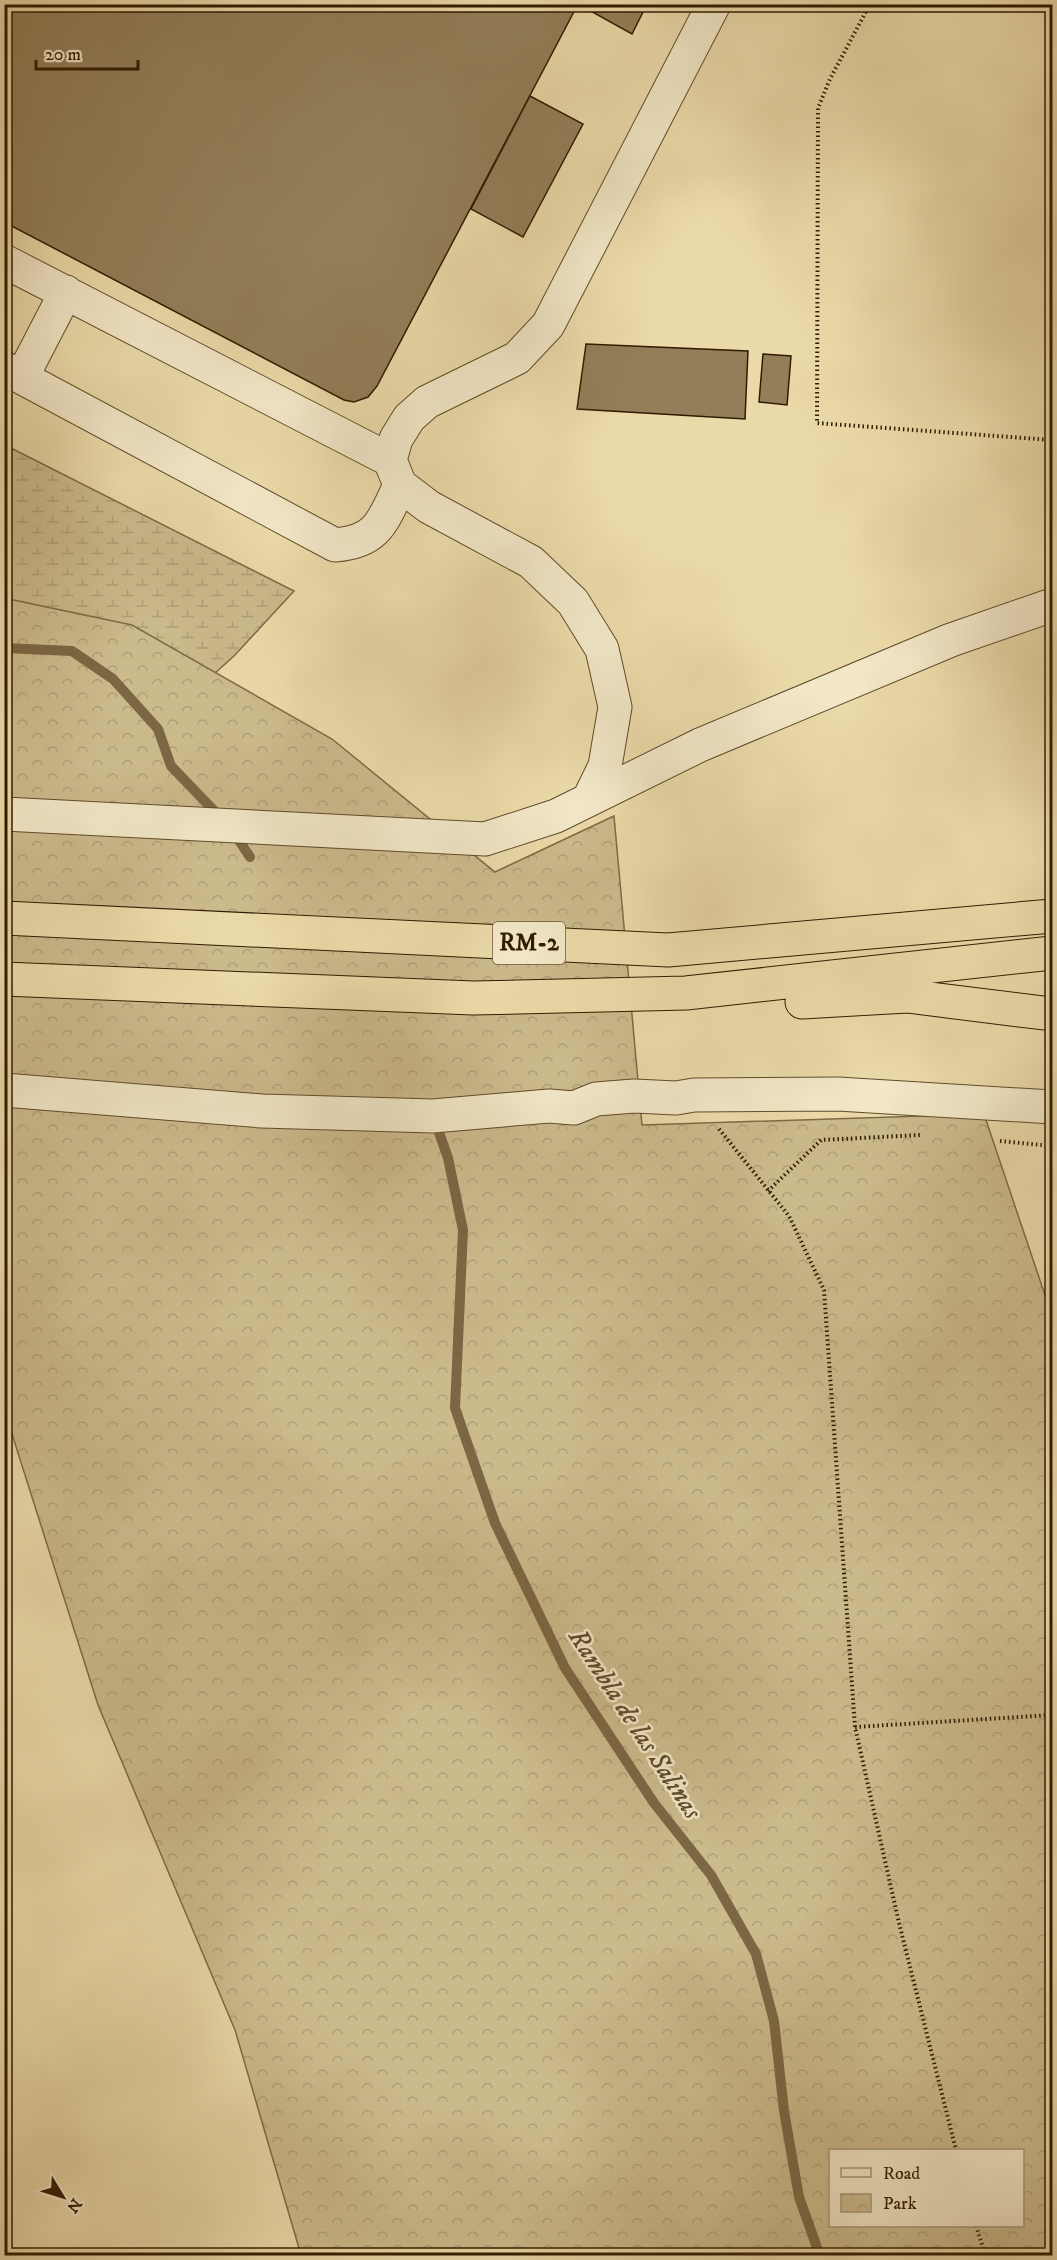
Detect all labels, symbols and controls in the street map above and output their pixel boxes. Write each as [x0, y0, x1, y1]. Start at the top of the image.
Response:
scale bar [36, 33, 138, 71]
text: 20 m [45, 44, 81, 66]
road number: RM-2 [493, 922, 565, 964]
water label: Rambla de las Salinas [560, 1621, 710, 1827]
legend [829, 2149, 1024, 2227]
text: Road [883, 2163, 920, 2185]
north arrow [33, 2167, 93, 2227]
text: Park [883, 2193, 917, 2215]
text: N [62, 2194, 86, 2217]

